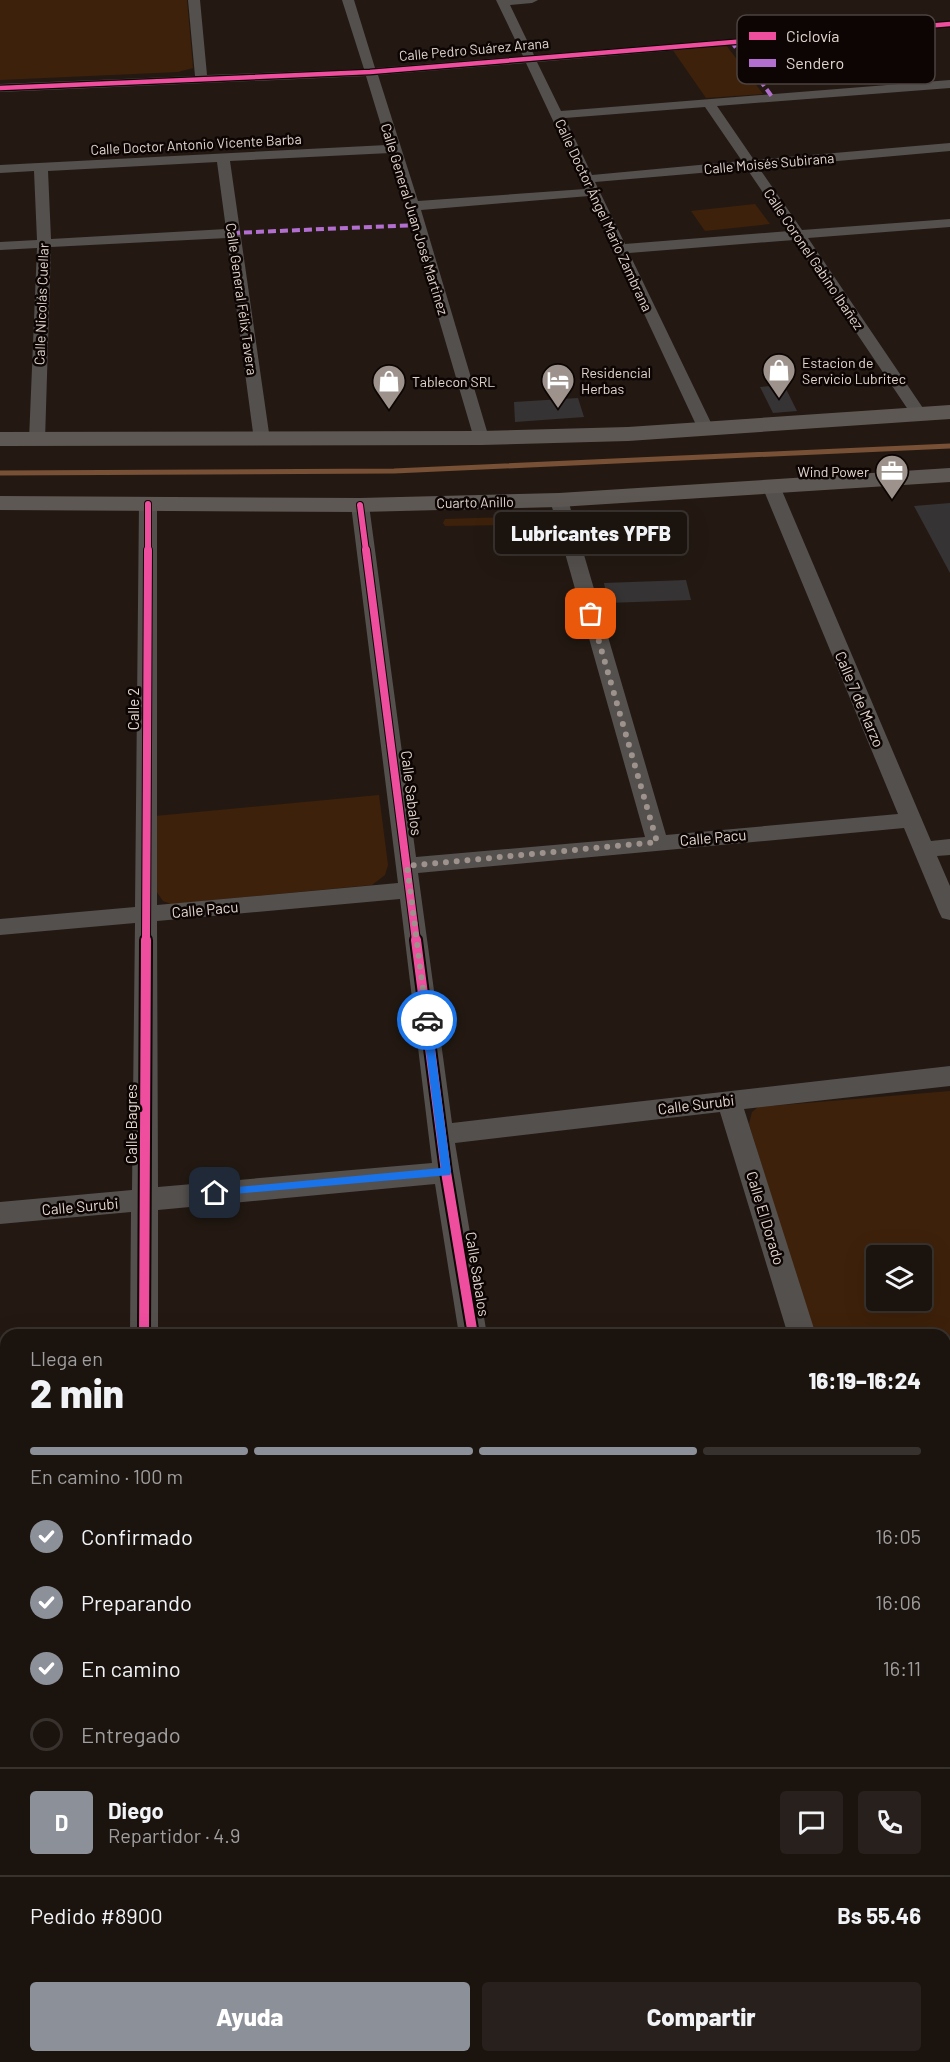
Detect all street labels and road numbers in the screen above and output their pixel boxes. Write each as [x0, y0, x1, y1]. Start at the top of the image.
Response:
street label: Calle Pedro Suárez Arana [398, 34, 550, 64]
street label: Calle Doctor Ángel Mario Zambrana [552, 116, 656, 314]
street label: Calle General Juan José Martinez [378, 121, 452, 317]
street label: Calle Doctor Antonio Vicente Barba [90, 130, 302, 158]
street label: Calle Moisés Subirana [703, 149, 835, 177]
street label: Calle Coronel Gabino Ibañez [760, 185, 868, 333]
street label: Calle General Félix Tavera [223, 222, 261, 376]
street label: Calle Nicolás Cuellar [30, 243, 52, 365]
street label: Cuarto Anillo [436, 493, 514, 511]
street label: Calle 7 de Marzo [832, 648, 888, 750]
street label: Calle 2 [124, 688, 142, 730]
street label: Calle Sabalos [398, 749, 426, 837]
street label: Calle Pacu [679, 825, 747, 849]
street label: Calle Pacu [171, 897, 239, 921]
street label: Calle Bagres [122, 1084, 140, 1164]
street label: Calle Surubi [657, 1090, 735, 1118]
street label: Calle El Dorado [743, 1169, 789, 1267]
street label: Calle Surubi [41, 1194, 119, 1218]
street label: Calle Sabalos [462, 1230, 494, 1318]

